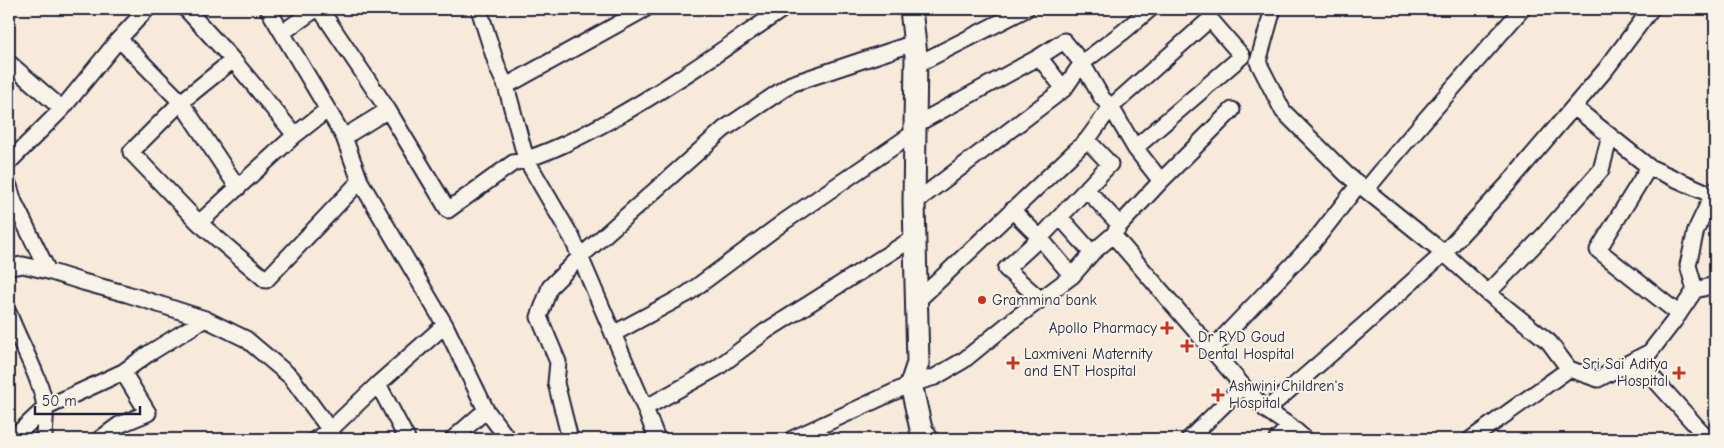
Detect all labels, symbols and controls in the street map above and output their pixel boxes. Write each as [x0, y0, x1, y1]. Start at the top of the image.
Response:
place label: Grammina bank [992, 291, 1097, 309]
marker: Grammina bank [976, 294, 988, 306]
place label: Apollo Pharmacy [1049, 319, 1157, 337]
marker: Apollo Pharmacy [1161, 322, 1173, 334]
place label: Dr RYD Goud Dental Hospital [1198, 328, 1294, 363]
marker: Dr RYD Goud Dental Hospital [1180, 339, 1194, 353]
place label: Laxmiveni Maternity and ENT Hospital [1024, 345, 1153, 380]
place label: Sri Sai Aditya Hospital [1582, 355, 1668, 390]
marker: Laxmiveni Maternity and ENT Hospital [1006, 356, 1020, 370]
marker: Sri Sai Aditya Hospital [1672, 366, 1686, 380]
place label: Ashwini Children's Hospital [1229, 377, 1344, 412]
scale bar [35, 383, 140, 415]
marker: Ashwini Children's Hospital [1211, 388, 1225, 402]
text: 50 m [42, 392, 77, 410]

